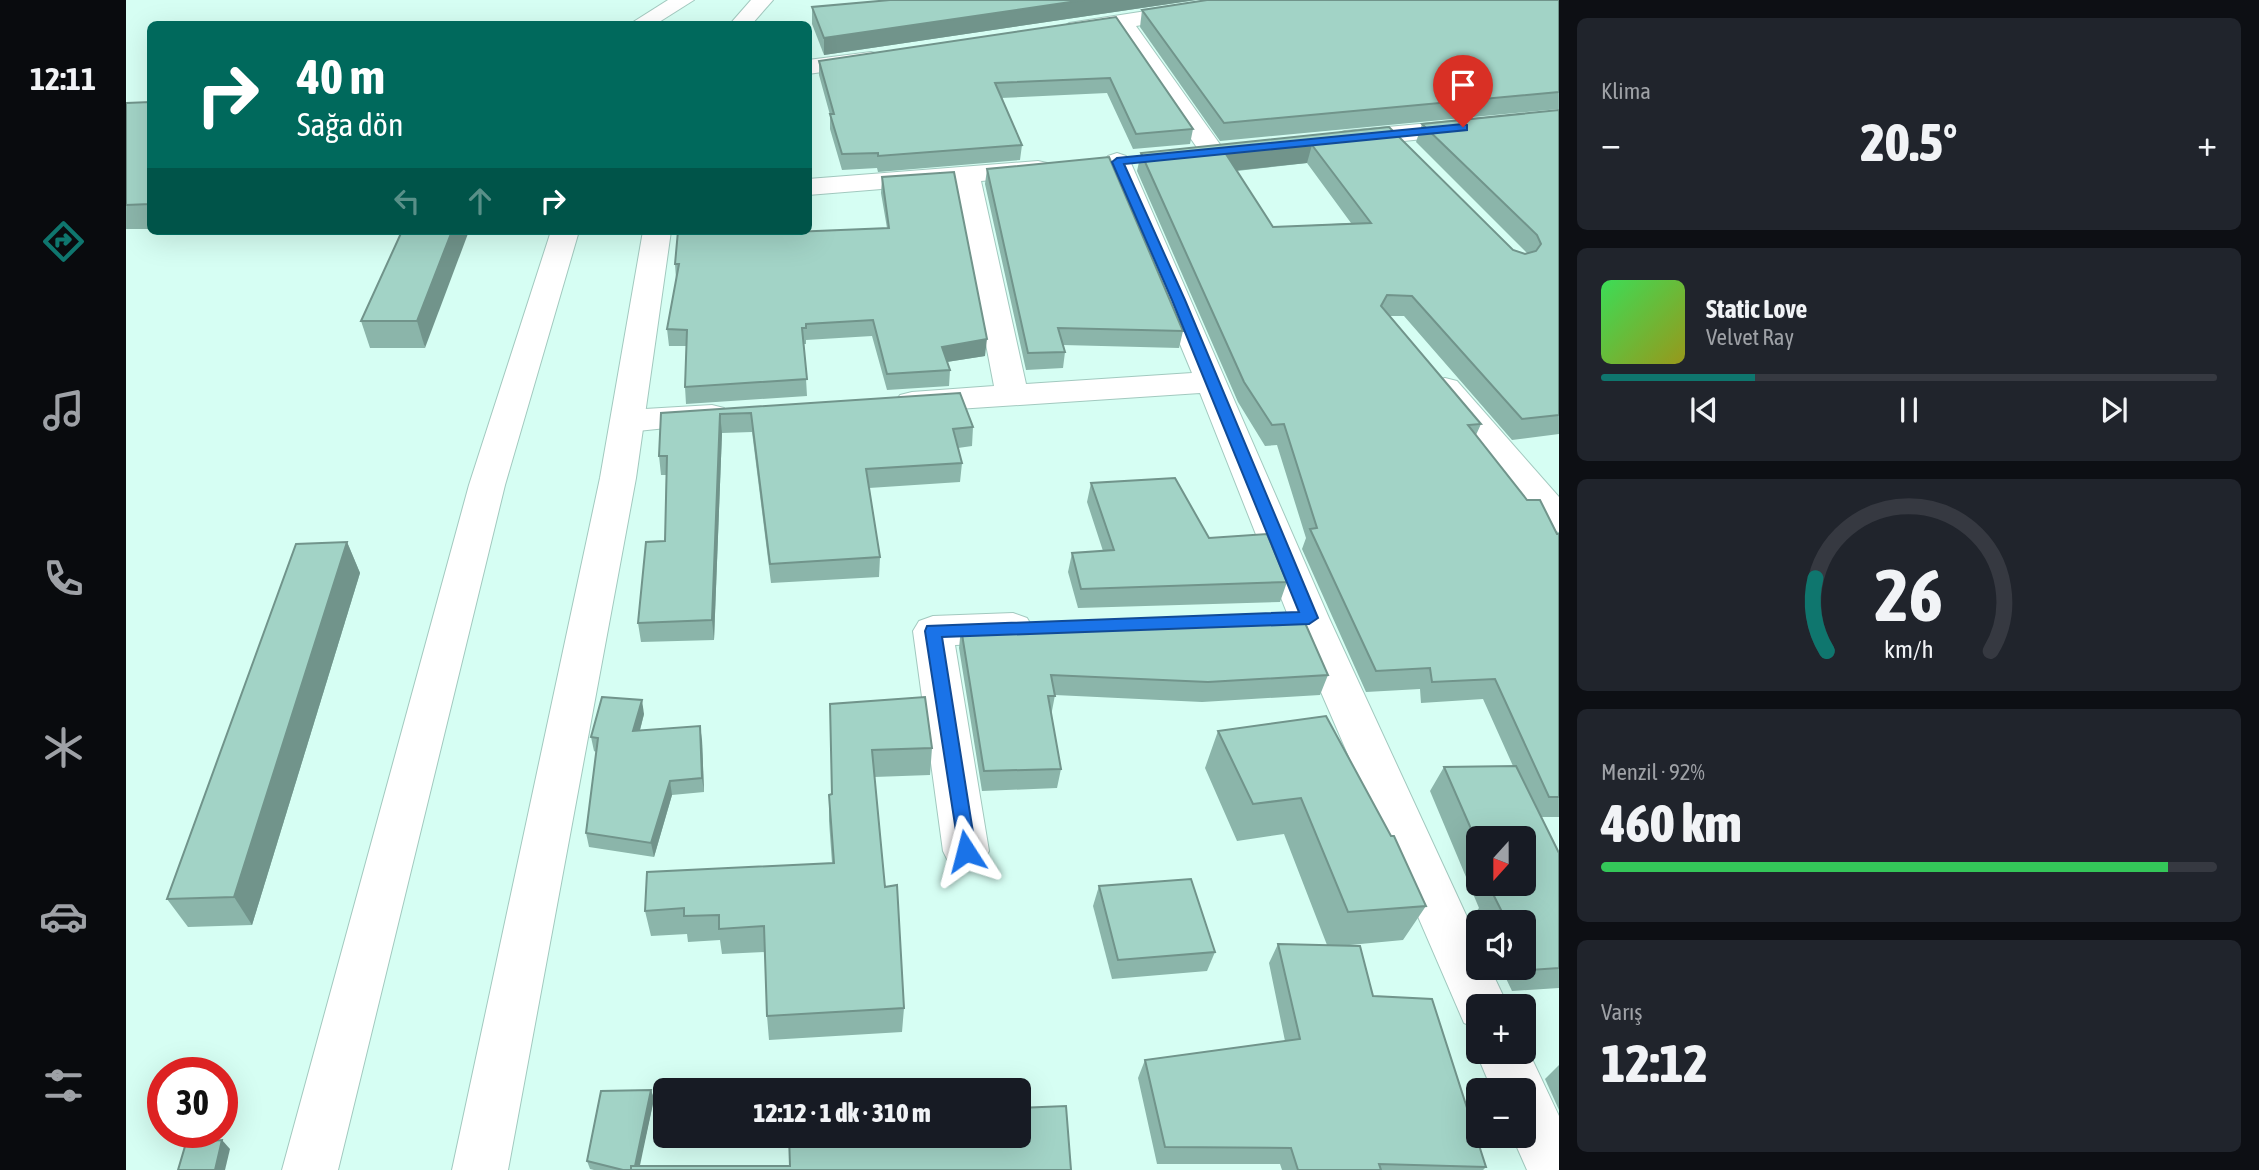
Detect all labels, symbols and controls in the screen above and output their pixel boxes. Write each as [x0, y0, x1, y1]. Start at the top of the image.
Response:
text: 40 m [297, 48, 385, 104]
icon: right [182, 49, 273, 140]
pin [1433, 55, 1493, 127]
text: 12:11 [30, 60, 96, 97]
icon: arrive [1444, 66, 1482, 104]
text: Klima [1601, 78, 1651, 104]
text: Sağa dön [297, 106, 403, 143]
text: 20.5° [1861, 112, 1957, 172]
text: − [1601, 121, 1621, 164]
text: + [2197, 121, 2217, 164]
icon: left [388, 182, 426, 220]
icon: ahead [461, 182, 499, 220]
icon: right [534, 182, 572, 220]
icon: directions [39, 217, 88, 266]
text: Static Love [1706, 294, 1807, 324]
text: Velvet Ray [1706, 324, 1794, 350]
icon: music [39, 386, 88, 435]
icon: previous [1685, 391, 1723, 429]
icon: pause [1890, 391, 1928, 429]
icon: next [2095, 391, 2133, 429]
text: 26 [1875, 553, 1943, 636]
icon: phone [39, 554, 88, 603]
text: km/h [1884, 635, 1934, 663]
icon: climate [39, 723, 88, 772]
text: Menzil · 92% [1601, 759, 1705, 785]
text: 460 km [1601, 793, 1742, 853]
position arrow [929, 814, 1003, 888]
north arrow [1466, 826, 1536, 896]
map controls [1466, 826, 1536, 1148]
icon: car [39, 892, 88, 941]
button: sound [1466, 910, 1536, 980]
button: + [1466, 994, 1536, 1064]
text: Varış [1601, 999, 1642, 1025]
text: 12:12 [1601, 1033, 1708, 1093]
speed limit sign: 30 [147, 1057, 238, 1148]
icon: filters [39, 1061, 88, 1110]
button: − [1466, 1078, 1536, 1148]
text: 12:12 · 1 dk · 310 m [753, 1098, 931, 1128]

